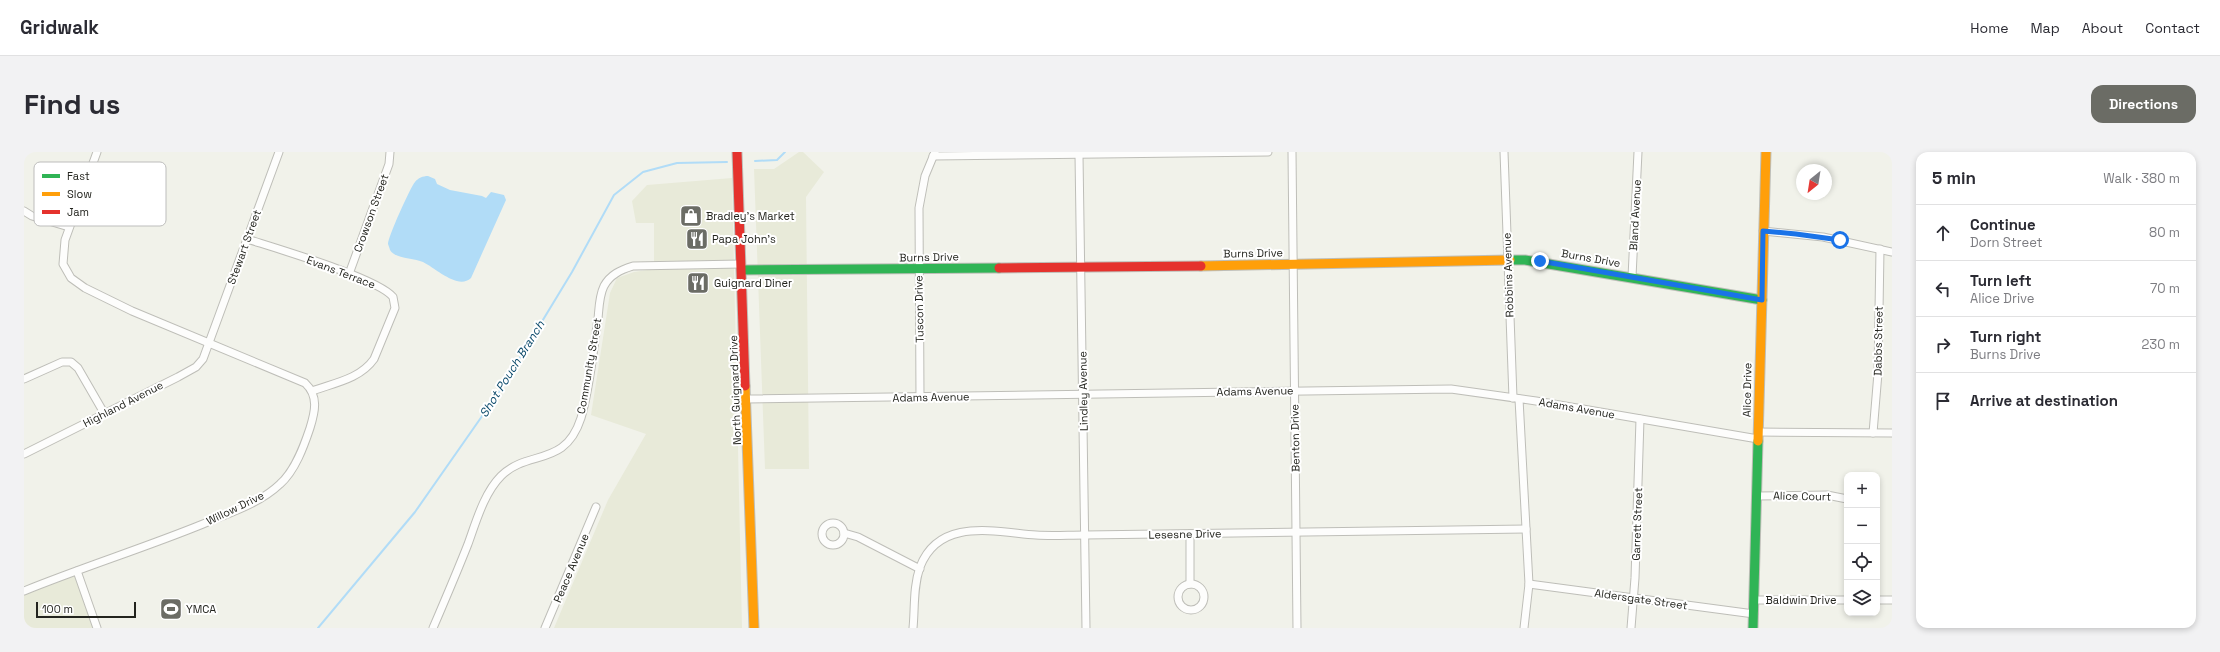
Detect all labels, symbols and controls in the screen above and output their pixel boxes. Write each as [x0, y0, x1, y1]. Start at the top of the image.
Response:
text: Gridwalk [20, 15, 99, 40]
text: Home [1970, 19, 2008, 37]
text: Map [2030, 19, 2060, 37]
text: About [2082, 19, 2123, 37]
text: Contact [2145, 19, 2200, 37]
button: Directions [2091, 85, 2196, 123]
text: Find us [24, 86, 121, 122]
legend [34, 162, 166, 226]
north arrow [1796, 164, 1832, 200]
text: 5 min [1932, 167, 1976, 189]
text: Fast [67, 169, 90, 183]
text: Walk · 380 m [2103, 170, 2180, 187]
street label: Crowson Street [350, 172, 392, 254]
street label: Bland Avenue [1626, 179, 1644, 251]
text: Slow [67, 187, 92, 201]
shop icon: Bradley's Market [678, 203, 704, 229]
text: Jam [67, 205, 89, 219]
street label: Stewart Street [224, 208, 264, 286]
place label: Bradley's Market [706, 209, 795, 223]
text: Continue [1970, 215, 2036, 234]
icon: ahead [1932, 222, 1954, 244]
text: 80 m [2149, 224, 2180, 241]
restaurant icon: Papa John's [684, 226, 710, 252]
route start [1831, 231, 1849, 249]
place label: Papa John's [712, 232, 776, 246]
street label: Robbins Avenue [1500, 232, 1516, 318]
text: Dorn Street [1970, 234, 2043, 251]
street label: Burns Drive [1223, 245, 1283, 261]
street label: Burns Drive [1560, 246, 1622, 270]
street label: Burns Drive [899, 249, 959, 265]
street label: Evans Terrace [305, 252, 377, 292]
route end [1531, 252, 1549, 270]
restaurant icon: Guignard Diner [685, 270, 711, 296]
text: Turn left [1970, 271, 2032, 290]
street label: Tuscon Drive [911, 275, 927, 343]
place label: Guignard Diner [714, 276, 792, 290]
icon: left [1932, 278, 1954, 300]
text: 70 m [2150, 280, 2180, 297]
text: Alice Drive [1970, 290, 2035, 307]
street label: Dabbs Street [1870, 306, 1886, 376]
water label: Shot Pouch Branch [476, 317, 549, 420]
street label: Community Street [574, 317, 604, 415]
text: Turn right [1970, 327, 2041, 346]
icon: right [1932, 334, 1954, 356]
street label: North Guignard Drive [726, 335, 744, 445]
text: 230 m [2142, 336, 2180, 353]
text: Burns Drive [1970, 346, 2041, 363]
street label: Lindley Avenue [1075, 351, 1091, 431]
street label: Alice Drive [1740, 363, 1754, 417]
street label: Highland Avenue [81, 378, 165, 430]
street label: Adams Avenue [1216, 383, 1294, 399]
street label: Adams Avenue [892, 389, 970, 405]
icon: arrive [1932, 390, 1954, 412]
text: Arrive at destination [1970, 391, 2118, 410]
street label: Adams Avenue [1538, 394, 1616, 422]
street label: Benton Drive [1287, 404, 1303, 472]
map controls [1844, 472, 1880, 616]
button: + [1844, 472, 1880, 508]
street label: Garrett Street [1629, 487, 1645, 561]
street label: Willow Drive [204, 488, 266, 528]
street label: Alice Court [1773, 488, 1831, 504]
button: − [1844, 508, 1880, 544]
street label: Lesesne Drive [1148, 526, 1222, 542]
street label: Peace Avenue [550, 531, 592, 605]
button: locate [1844, 544, 1880, 580]
button: layers [1844, 580, 1880, 616]
street label: Aldersgate Street [1594, 586, 1688, 612]
street label: Baldwin Drive [1766, 593, 1836, 607]
sports icon: YMCA [158, 596, 184, 622]
scale bar [36, 600, 136, 619]
text: 100 m [42, 602, 73, 616]
place label: YMCA [186, 602, 216, 616]

